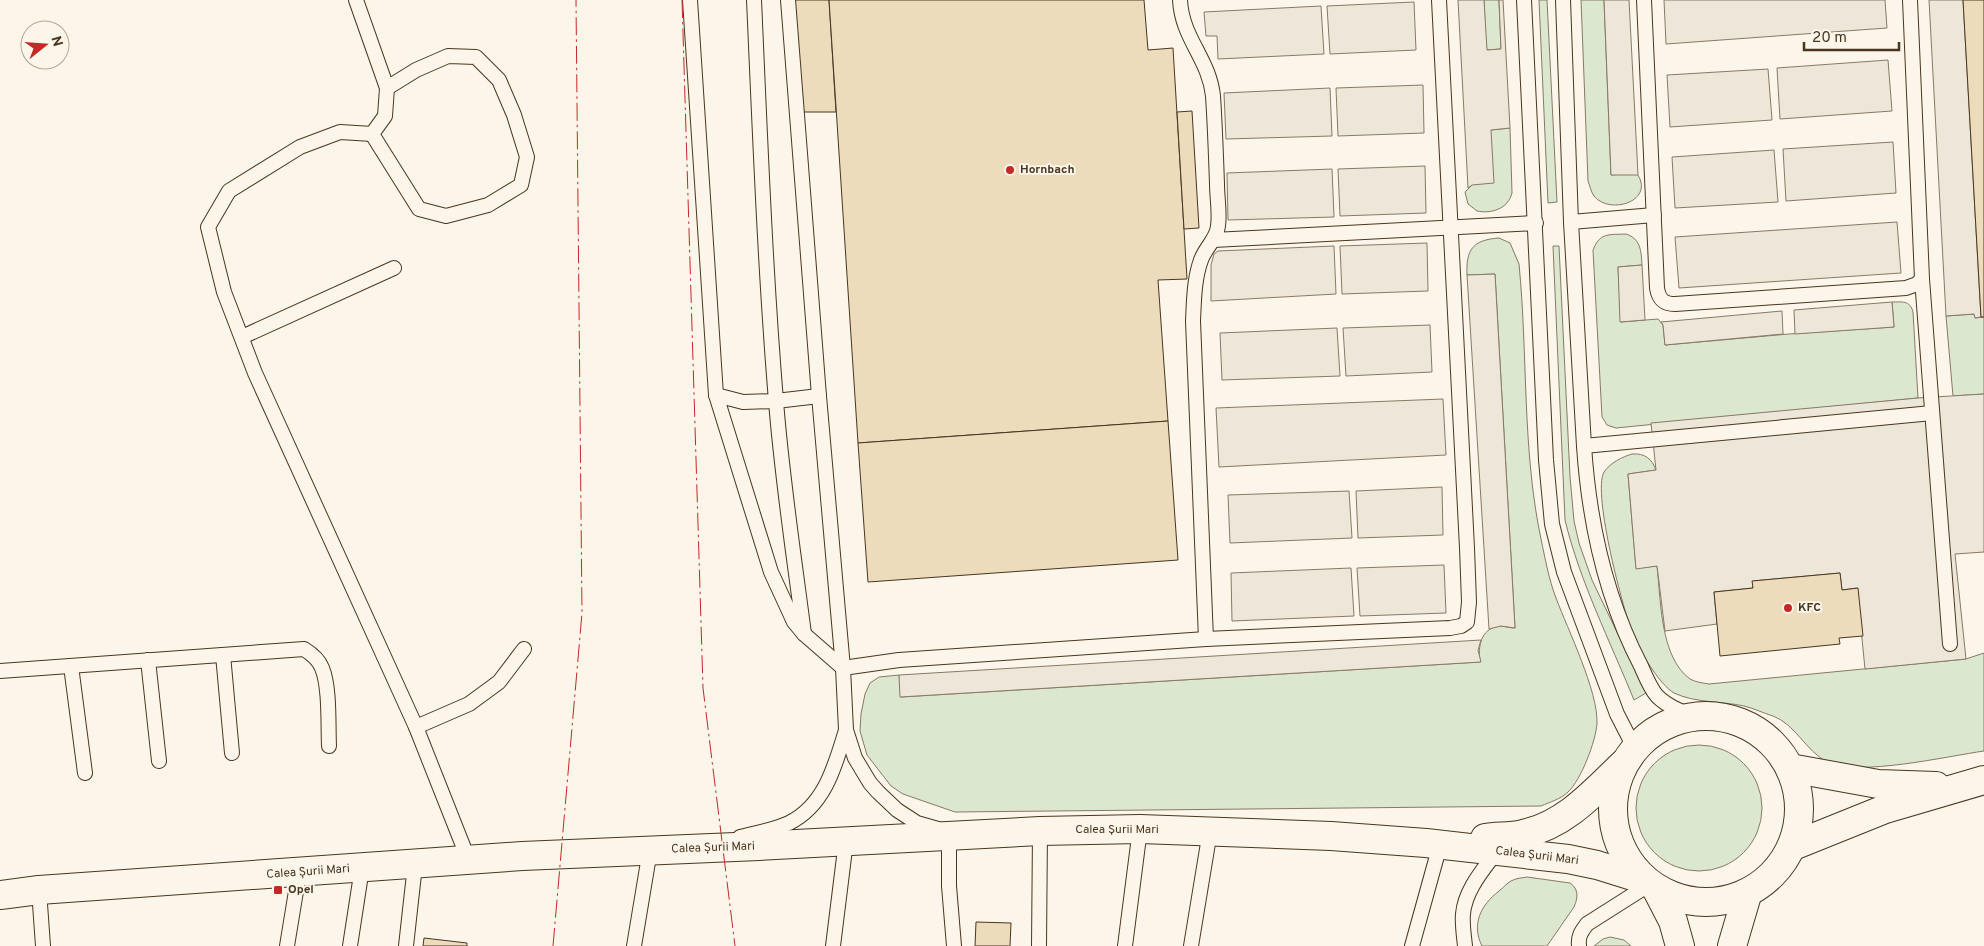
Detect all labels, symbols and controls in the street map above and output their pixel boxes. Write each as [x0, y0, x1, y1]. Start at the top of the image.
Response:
north arrow [20, 20, 70, 70]
scale bar [1804, 20, 1899, 52]
text: 20 m [1812, 29, 1847, 48]
text: N [46, 34, 66, 49]
place label: Hornbach [1020, 162, 1075, 178]
marker: Hornbach [1004, 164, 1016, 176]
place label: KFC [1798, 600, 1821, 616]
marker: KFC [1782, 602, 1794, 614]
street label: Calea Șurii Mari [1075, 822, 1159, 838]
street label: Calea Șurii Mari [671, 839, 755, 857]
street label: Calea Șurii Mari [1494, 843, 1580, 869]
street label: Calea Șurii Mari [266, 861, 350, 883]
place label: Opel [288, 882, 314, 898]
marker: Opel [272, 884, 284, 896]

